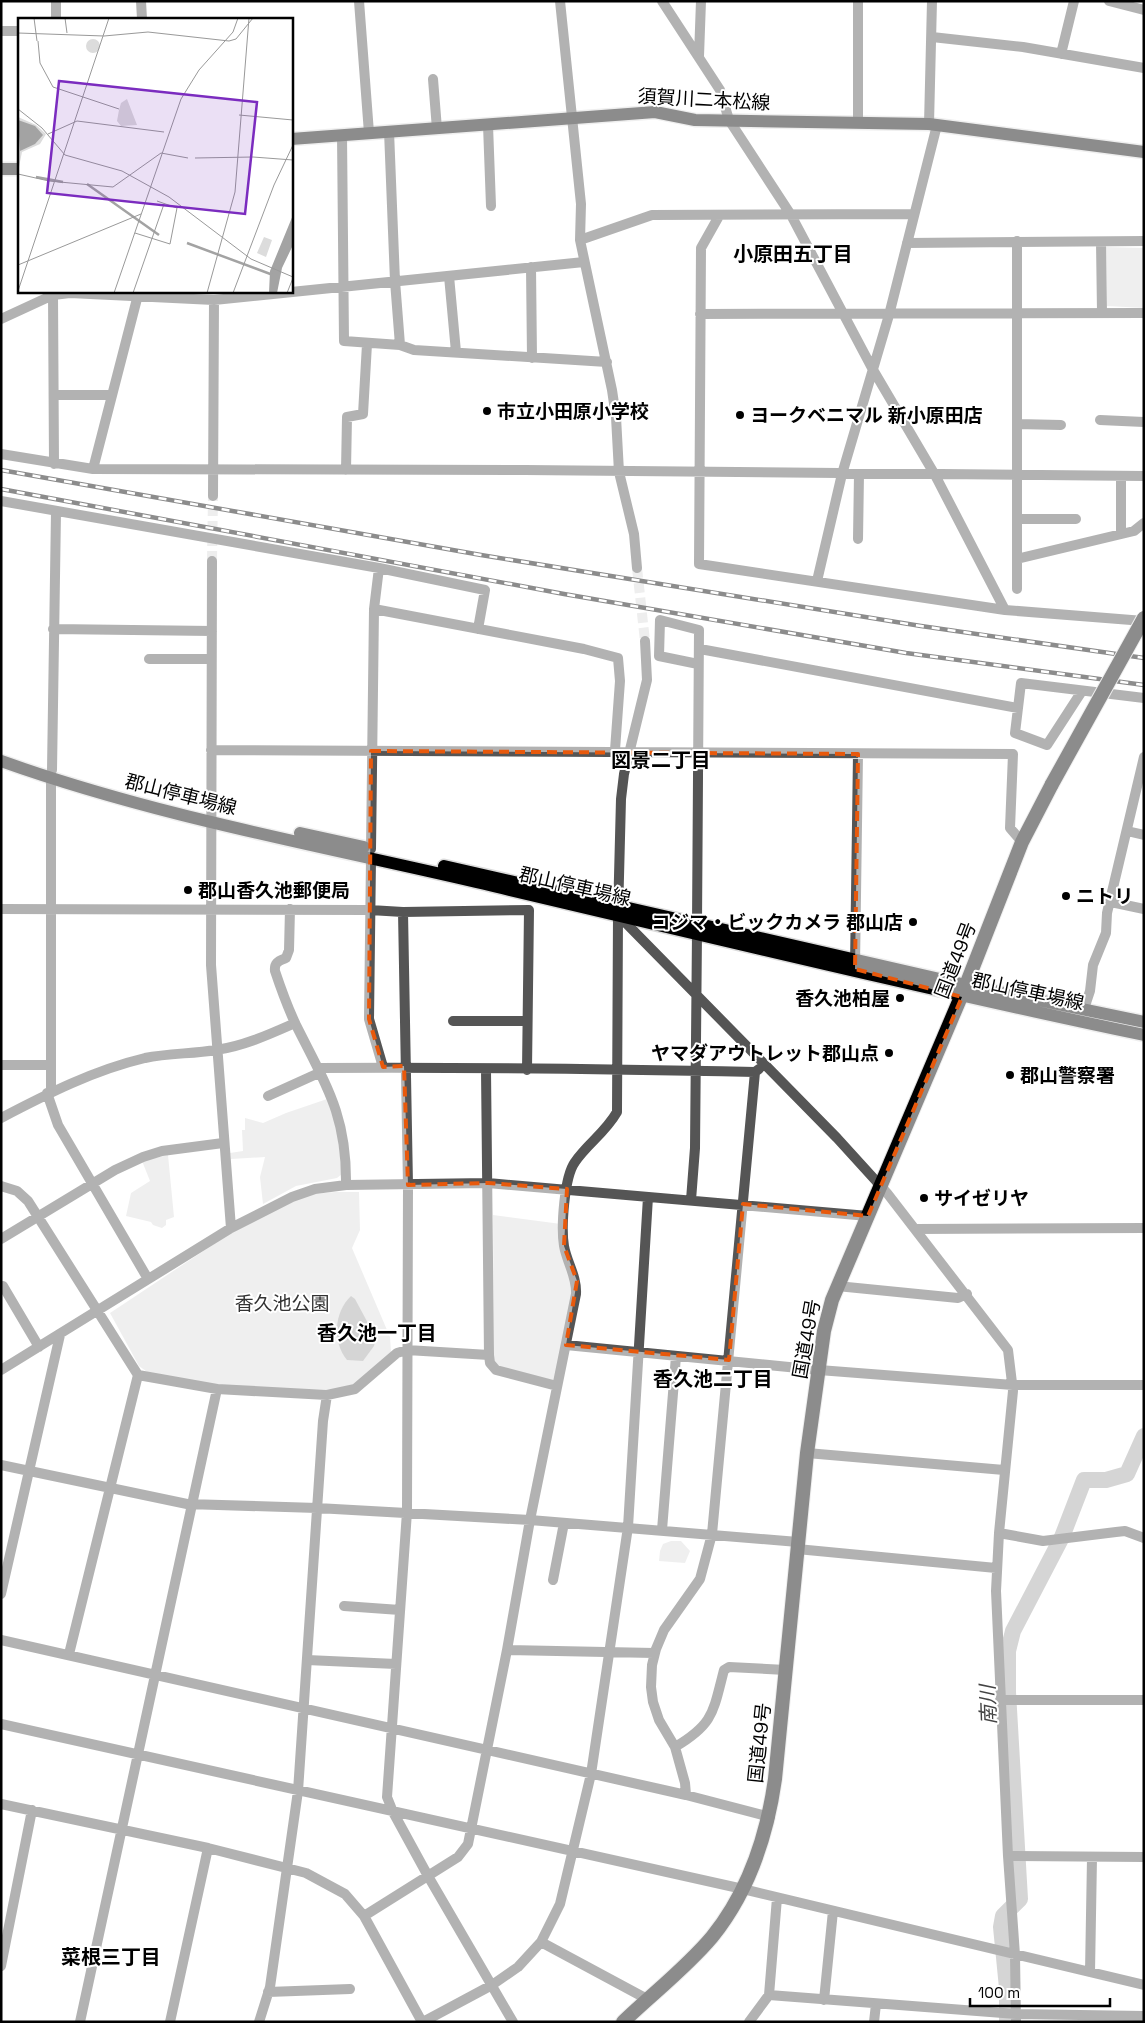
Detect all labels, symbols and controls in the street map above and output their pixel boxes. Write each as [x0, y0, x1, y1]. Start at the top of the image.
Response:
inset map [18, 18, 292, 292]
street label: 須賀川二本松線 [637, 84, 771, 115]
district label: 小原田五丁目 [733, 241, 853, 267]
place label: 市立小田原小学校 [497, 399, 649, 424]
place label: ヨークベニマル 新小原田店 [750, 403, 983, 428]
marker: 市立小田原小学校 [481, 405, 493, 417]
marker: ヨークベニマル 新小原田店 [734, 409, 746, 421]
district label: 図景二丁目 [611, 747, 711, 773]
street label: 郡山停車場線 [123, 769, 239, 820]
street label: 郡山停車場線 [517, 861, 633, 911]
place label: 郡山香久池郵便局 [198, 878, 350, 903]
marker: 郡山香久池郵便局 [182, 884, 194, 896]
place label: ニトリ [1076, 884, 1133, 909]
marker: ニトリ [1060, 890, 1072, 902]
place label: コジマ・ビックカメラ 郡山店 [651, 910, 903, 935]
marker: コジマ・ビックカメラ 郡山店 [907, 916, 919, 928]
street label: 国道49号 [929, 918, 982, 1002]
street label: 郡山停車場線 [970, 967, 1086, 1016]
place label: 香久池柏屋 [795, 986, 890, 1011]
marker: 香久池柏屋 [894, 992, 906, 1004]
place label: ヤマダアウトレット郡山点 [651, 1041, 879, 1066]
marker: ヤマダアウトレット郡山点 [883, 1047, 895, 1059]
place label: 郡山警察署 [1020, 1063, 1115, 1088]
marker: 郡山警察署 [1004, 1069, 1016, 1081]
place label: サイゼリヤ [934, 1186, 1029, 1211]
marker: サイゼリヤ [918, 1192, 930, 1204]
park label: 香久池公園 [234, 1291, 330, 1316]
street label: 国道49号 [787, 1297, 826, 1381]
district label: 香久池一丁目 [317, 1320, 437, 1346]
district label: 香久池二丁目 [653, 1366, 773, 1392]
water label: 南川 [974, 1683, 1002, 1725]
street label: 国道49号 [743, 1702, 776, 1784]
district label: 菜根三丁目 [61, 1944, 161, 1970]
scale bar [970, 1976, 1110, 2008]
text: 100 m [978, 1983, 1020, 2002]

